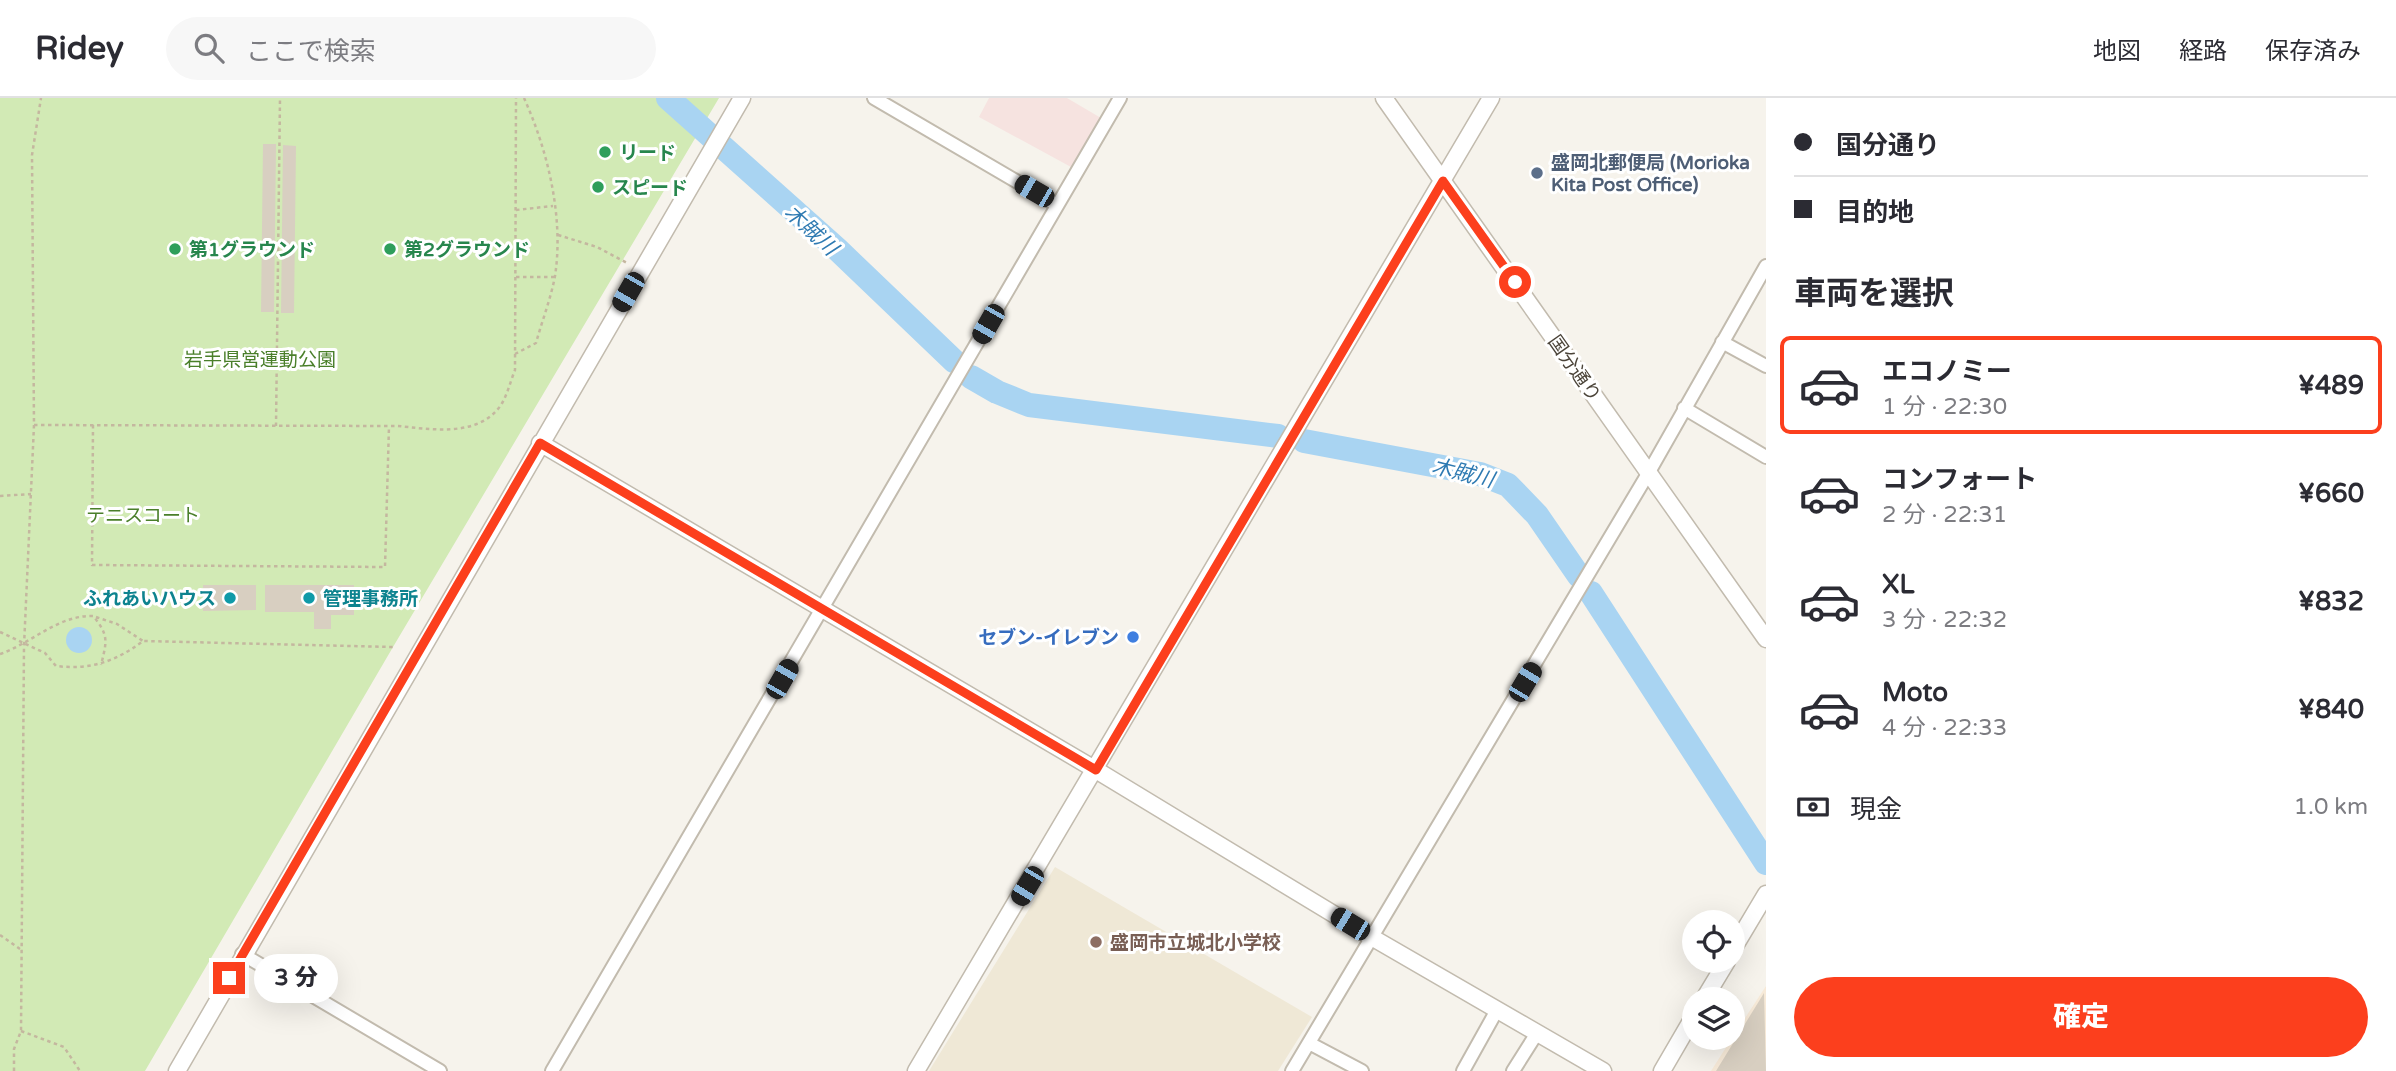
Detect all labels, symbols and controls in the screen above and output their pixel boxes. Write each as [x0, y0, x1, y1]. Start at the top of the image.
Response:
search box [166, 17, 656, 80]
text: Ridey [35, 29, 124, 68]
icon: search [190, 29, 228, 67]
text: ここで検索 [246, 36, 376, 67]
text: 地図 [2093, 37, 2141, 66]
text: 経路 [2179, 37, 2227, 66]
text: 保存済み [2265, 37, 2361, 66]
text: 国分通り [1836, 130, 1940, 161]
place label: リード [619, 142, 676, 164]
marker: リード [597, 144, 613, 160]
place label: 盛岡北郵便局 (Morioka Kita Post Office) [1551, 152, 1750, 196]
marker: 盛岡北郵便局 (Morioka Kita Post Office) [1529, 165, 1545, 181]
car [1011, 171, 1058, 211]
place label: スピード [612, 177, 688, 199]
marker: スピード [590, 179, 606, 195]
text: 目的地 [1836, 197, 1914, 228]
water label: 木賊川 [779, 200, 844, 262]
place label: 第1グラウンド [189, 239, 315, 261]
place label: 第2グラウンド [404, 239, 530, 261]
marker: 第1グラウンド [167, 241, 183, 257]
marker: 第2グラウンド [382, 241, 398, 257]
route start [1499, 266, 1531, 298]
car [609, 269, 648, 315]
text: 車両を選択 [1794, 275, 1954, 313]
car [969, 301, 1008, 347]
street label: 国分通り [1543, 331, 1605, 406]
park label: 岩手県営運動公園 [184, 349, 336, 371]
icon: car [1798, 354, 1861, 417]
text: エコノミー [1882, 356, 2012, 387]
text: ¥489 [2298, 370, 2364, 401]
text: 1 分 · 22:30 [1882, 393, 2007, 421]
water label: 木賊川 [1429, 454, 1498, 494]
icon: car [1798, 462, 1861, 525]
text: コンフォート [1882, 464, 2037, 495]
text: ¥660 [2298, 478, 2364, 509]
text: 2 分 · 22:31 [1882, 501, 2007, 529]
park label: テニスコート [86, 505, 200, 527]
text: XL [1882, 569, 1914, 600]
icon: car [1798, 570, 1861, 633]
text: ¥832 [2298, 586, 2364, 617]
place label: ふれあいハウス [83, 588, 216, 610]
place label: 管理事務所 [323, 588, 418, 610]
marker: ふれあいハウス [222, 590, 238, 606]
marker: 管理事務所 [301, 590, 317, 606]
text: 3 分 · 22:32 [1882, 606, 2007, 634]
place label: セブン-イレブン [978, 627, 1119, 649]
marker: セブン-イレブン [1125, 629, 1141, 645]
car [763, 656, 802, 702]
car [1506, 659, 1545, 705]
text: Moto [1882, 677, 1948, 708]
icon: car [1798, 678, 1861, 741]
text: ¥840 [2298, 694, 2364, 725]
text: 4 分 · 22:33 [1882, 714, 2007, 742]
icon: cash [1794, 788, 1832, 826]
text: 1.0 km [2294, 793, 2368, 821]
text: 現金 [1850, 794, 1902, 825]
car [1008, 863, 1047, 909]
car [1327, 904, 1374, 944]
map controls [1682, 910, 1745, 1050]
button: locate [1682, 910, 1745, 973]
place label: 盛岡市立城北小学校 [1110, 932, 1281, 954]
marker: 盛岡市立城北小学校 [1088, 934, 1104, 950]
callout: 3 分 [254, 954, 338, 1002]
route end [213, 962, 245, 994]
text: 3 分 [274, 964, 318, 992]
button: 確定 [1794, 977, 2368, 1057]
button: layers [1682, 987, 1745, 1050]

